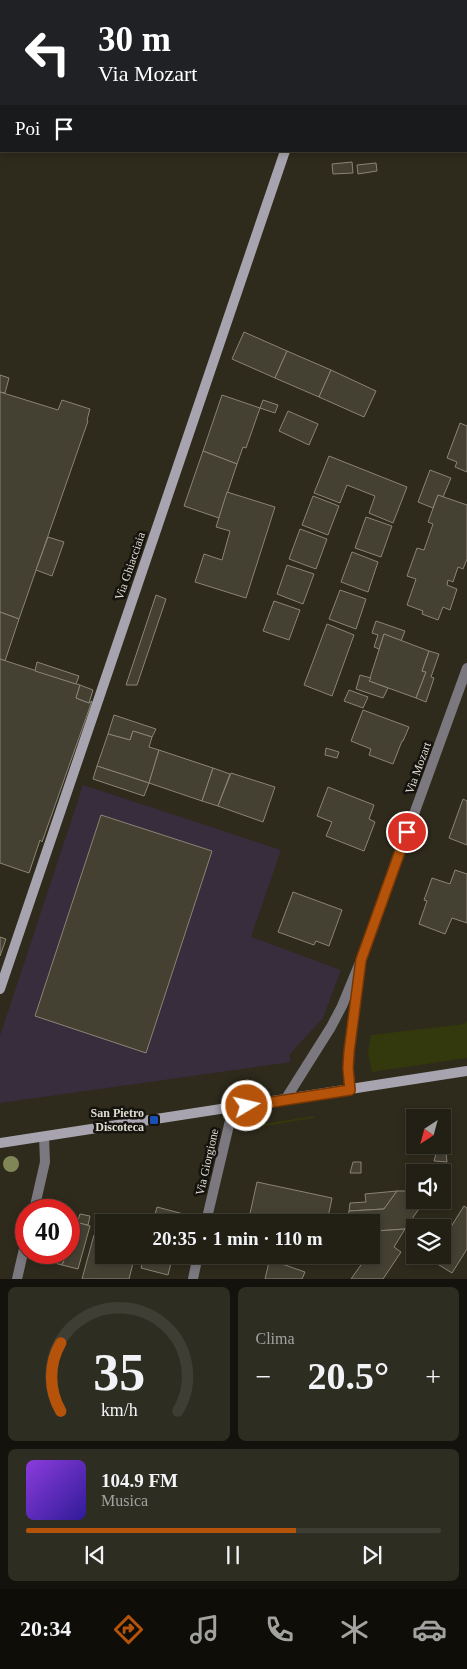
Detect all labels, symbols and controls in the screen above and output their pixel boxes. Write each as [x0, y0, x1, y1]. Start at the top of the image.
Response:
icon: left [15, 20, 80, 85]
text: 30 m [98, 20, 171, 59]
text: Via Mozart [98, 61, 197, 86]
icon: arrive [50, 115, 78, 143]
text: Poi [15, 118, 40, 139]
street label: Via Ghiacciaia [112, 530, 148, 602]
street label: Via Mozart [402, 739, 434, 796]
pin [386, 811, 428, 853]
icon: arrive [393, 818, 421, 846]
position arrow [220, 1079, 272, 1131]
place label: San Pietro Discoteca [91, 1106, 144, 1134]
north arrow [406, 1109, 451, 1154]
map controls [406, 1109, 451, 1264]
marker: San Pietro Discoteca [148, 1114, 160, 1126]
street label: Via Giorgione [193, 1127, 221, 1197]
button: sound [406, 1164, 451, 1209]
speed limit sign: 40 [15, 1199, 80, 1264]
button: layers [406, 1219, 451, 1264]
text: 20:35 · 1 min · 110 m [153, 1228, 322, 1249]
text: Clima [256, 1330, 295, 1347]
text: 35 [93, 1344, 145, 1401]
text: 20.5° [307, 1355, 389, 1397]
text: − [256, 1361, 271, 1392]
text: + [425, 1361, 441, 1392]
text: km/h [100, 1400, 137, 1420]
text: 104.9 FM [101, 1470, 178, 1491]
text: Musica [101, 1492, 148, 1509]
icon: previous [81, 1541, 109, 1569]
icon: pause [219, 1541, 247, 1569]
icon: next [358, 1541, 386, 1569]
icon: directions [111, 1612, 146, 1647]
icon: music [187, 1612, 222, 1647]
icon: phone [262, 1612, 297, 1647]
icon: climate [337, 1612, 372, 1647]
icon: car [412, 1612, 447, 1647]
text: 20:34 [20, 1616, 71, 1641]

